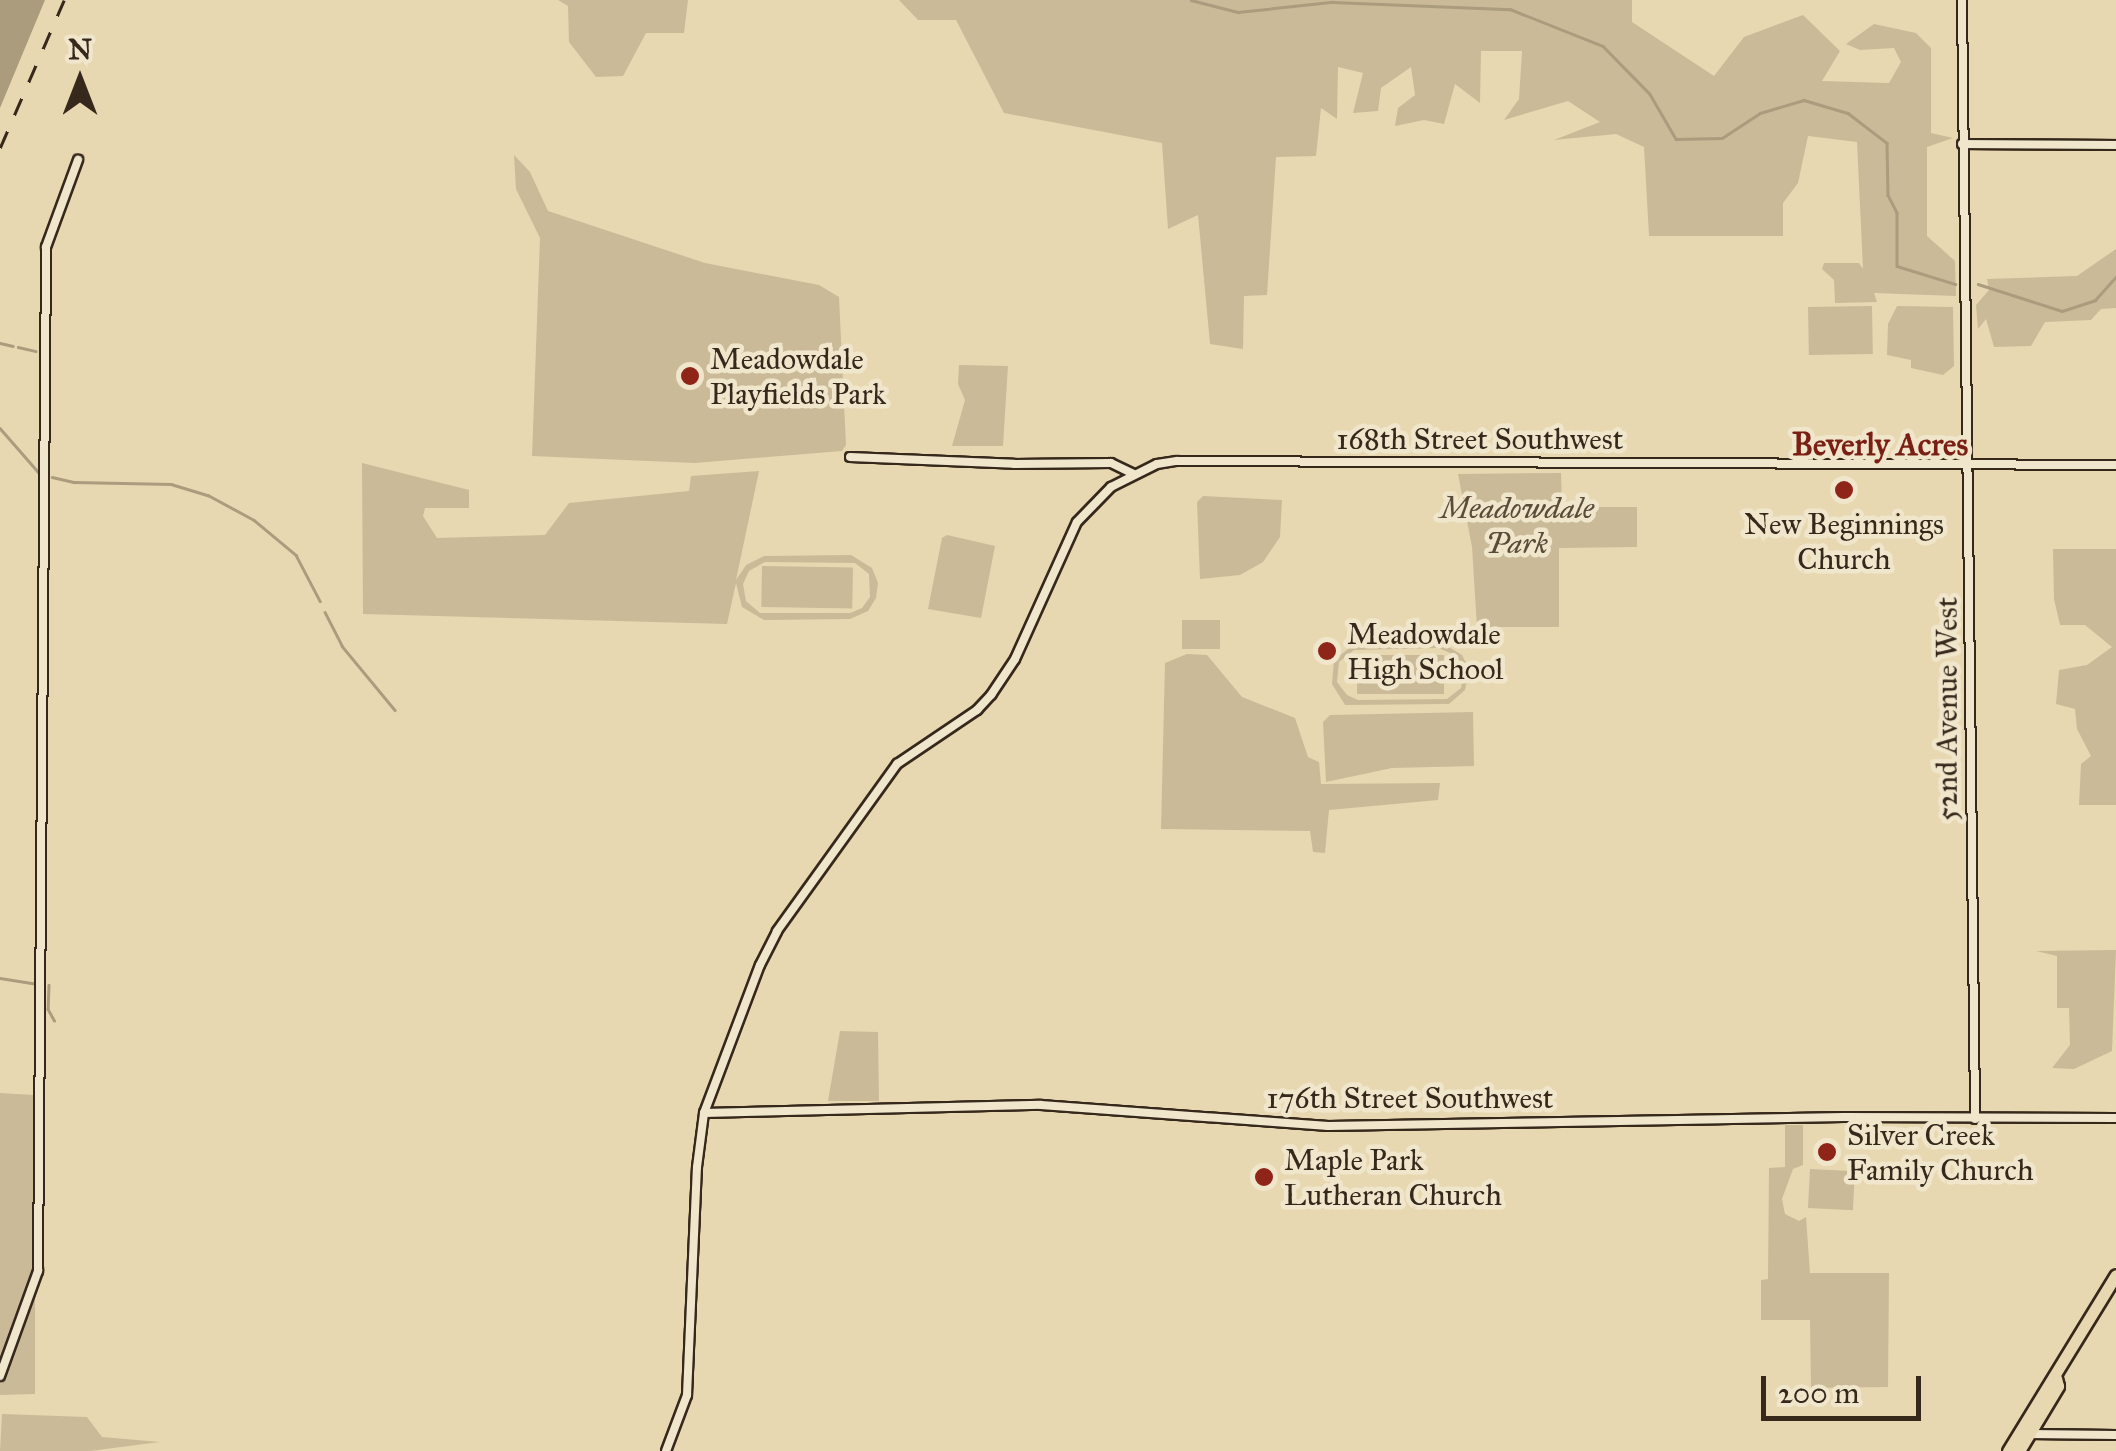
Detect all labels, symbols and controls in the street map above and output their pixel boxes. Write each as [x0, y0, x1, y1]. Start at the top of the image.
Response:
north arrow [30, 30, 130, 130]
text: N [68, 32, 92, 67]
place label: Meadowdale Playfields Park [710, 341, 886, 412]
marker: Meadowdale Playfields Park [679, 365, 701, 387]
street label: 168th Street Southwest [1337, 421, 1623, 457]
district label: Beverly Acres [1792, 426, 1968, 464]
marker: New Beginnings Church [1833, 479, 1855, 501]
park label: Meadowdale Park [1440, 490, 1594, 560]
place label: New Beginnings Church [1744, 506, 1944, 576]
street label: 52nd Avenue West [1929, 597, 1965, 821]
place label: Meadowdale High School [1347, 616, 1503, 686]
marker: Meadowdale High School [1316, 640, 1338, 662]
street label: 176th Street Southwest [1267, 1080, 1553, 1116]
place label: Silver Creek Family Church [1847, 1117, 2034, 1188]
marker: Silver Creek Family Church [1816, 1141, 1838, 1163]
place label: Maple Park Lutheran Church [1284, 1142, 1502, 1212]
marker: Maple Park Lutheran Church [1253, 1166, 1275, 1188]
scale bar [1766, 1356, 1926, 1418]
text: 200 m [1778, 1375, 1859, 1411]

